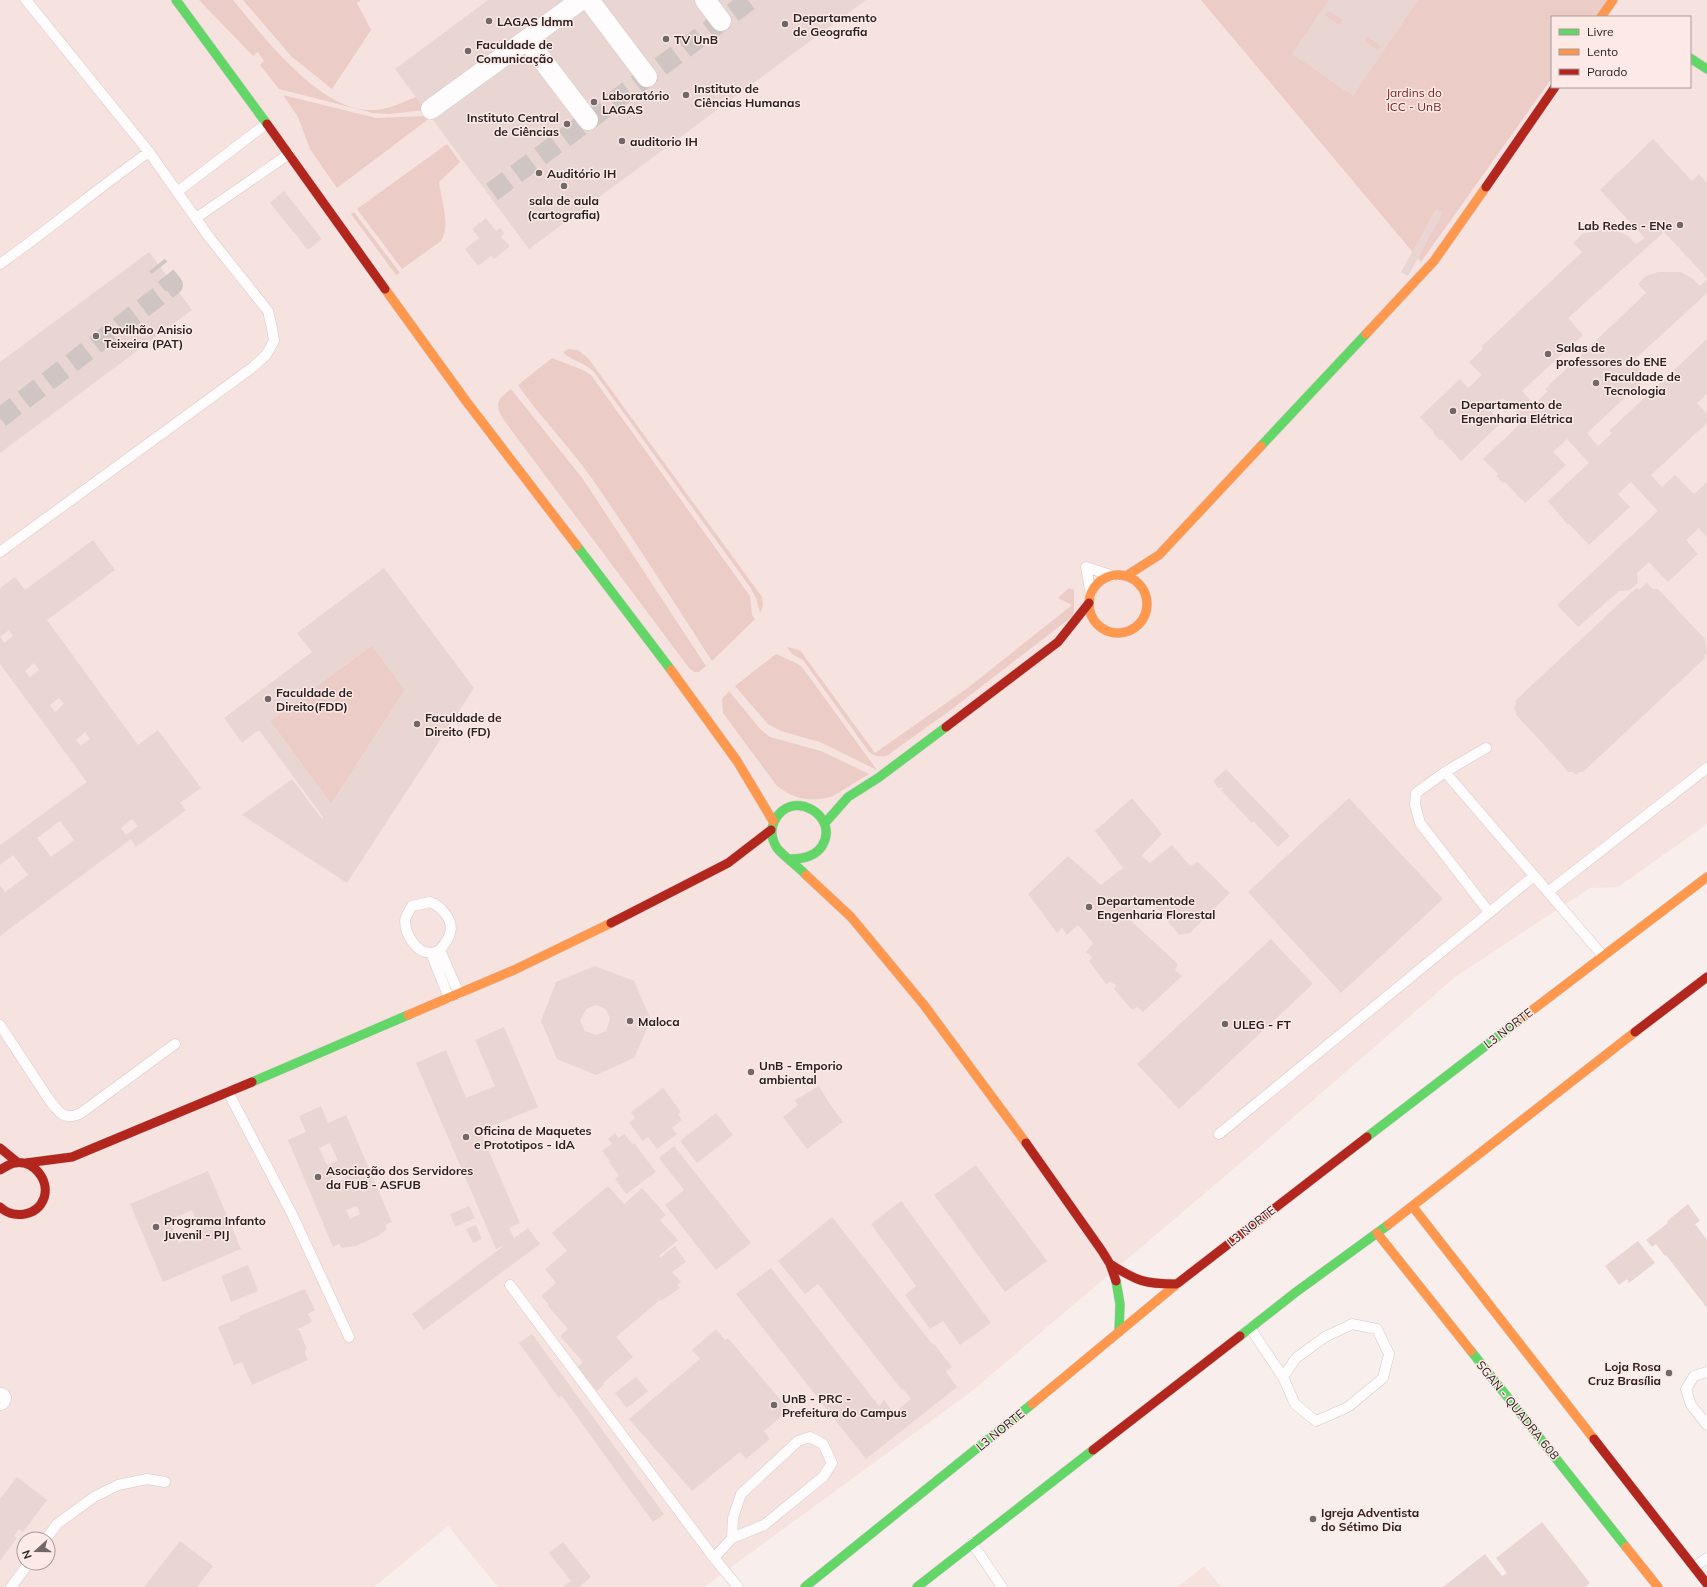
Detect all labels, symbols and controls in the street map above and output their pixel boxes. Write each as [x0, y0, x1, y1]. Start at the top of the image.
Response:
place label: Departamento de Geografia [793, 10, 877, 39]
place label: LAGAS ldmm [497, 14, 574, 29]
marker: LAGAS ldmm [484, 16, 494, 26]
legend [1551, 16, 1691, 88]
marker: Departamento de Geografia [780, 19, 790, 29]
text: Livre [1587, 24, 1614, 39]
place label: TV UnB [674, 32, 718, 47]
marker: TV UnB [661, 34, 671, 44]
place label: Faculdade de Comunicação [476, 37, 553, 66]
text: Lento [1587, 44, 1618, 59]
marker: Faculdade de Comunicação [463, 46, 473, 56]
text: Parado [1587, 64, 1627, 79]
place label: Instituto de Ciências Humanas [694, 81, 800, 110]
park label: Jardins do ICC - UnB [1386, 85, 1442, 114]
place label: Laboratório LAGAS [602, 88, 669, 117]
marker: Instituto de Ciências Humanas [681, 90, 691, 100]
marker: Laboratório LAGAS [589, 97, 599, 107]
place label: Instituto Central de Ciências [467, 110, 559, 139]
marker: Instituto Central de Ciências [562, 119, 572, 129]
place label: auditorio IH [630, 134, 698, 149]
marker: auditorio IH [617, 136, 627, 146]
place label: Auditório IH [547, 166, 616, 181]
marker: Auditório IH [534, 168, 544, 178]
marker: sala de aula (cartografia) [559, 181, 569, 191]
place label: sala de aula (cartografia) [527, 193, 601, 222]
place label: Lab Redes - ENe [1578, 218, 1672, 233]
marker: Lab Redes - ENe [1675, 220, 1685, 230]
place label: Pavilhão Anisio Teixeira (PAT) [104, 322, 193, 351]
marker: Pavilhão Anisio Teixeira (PAT) [91, 331, 101, 341]
place label: Salas de professores do ENE [1556, 340, 1667, 369]
marker: Salas de professores do ENE [1543, 349, 1553, 359]
place label: Faculdade de Tecnologia [1604, 369, 1681, 398]
marker: Faculdade de Tecnologia [1591, 378, 1601, 388]
place label: Departamento de Engenharia Elétrica [1461, 397, 1573, 426]
marker: Departamento de Engenharia Elétrica [1448, 406, 1458, 416]
place label: Faculdade de Direito(FDD) [276, 685, 353, 714]
marker: Faculdade de Direito(FDD) [263, 694, 273, 704]
place label: Faculdade de Direito (FD) [425, 710, 502, 739]
marker: Faculdade de Direito (FD) [412, 719, 422, 729]
place label: Departamentode Engenharia Florestal [1097, 893, 1215, 922]
marker: Departamentode Engenharia Florestal [1084, 902, 1094, 912]
street label: L3 NORTE [1481, 1005, 1535, 1051]
place label: Maloca [638, 1014, 680, 1029]
marker: Maloca [625, 1016, 635, 1026]
place label: ULEG - FT [1233, 1017, 1291, 1032]
marker: ULEG - FT [1220, 1019, 1230, 1029]
place label: UnB - Emporio ambiental [759, 1058, 843, 1087]
marker: UnB - Emporio ambiental [746, 1067, 756, 1077]
place label: Oficina de Maquetes e Prototipos - IdA [474, 1123, 592, 1152]
marker: Oficina de Maquetes e Prototipos - IdA [461, 1132, 471, 1142]
place label: Asociação dos Servidores da FUB - ASFUB [326, 1163, 473, 1192]
marker: Asociação dos Servidores da FUB - ASFUB [313, 1172, 323, 1182]
street label: L3 NORTE [1224, 1202, 1278, 1250]
place label: Programa Infanto Juvenil - PIJ [164, 1213, 266, 1242]
marker: Programa Infanto Juvenil - PIJ [151, 1222, 161, 1232]
street label: SGAN - QUADRA 608 [1473, 1358, 1563, 1462]
place label: Loja Rosa Cruz Brasília [1588, 1359, 1661, 1388]
marker: Loja Rosa Cruz Brasília [1664, 1368, 1674, 1378]
place label: UnB - PRC - Prefeitura do Campus [782, 1391, 907, 1420]
marker: UnB - PRC - Prefeitura do Campus [769, 1400, 779, 1410]
street label: L3 NORTE [973, 1406, 1027, 1454]
place label: Igreja Adventista do Sétimo Dia [1321, 1505, 1419, 1534]
marker: Igreja Adventista do Sétimo Dia [1308, 1514, 1318, 1524]
north arrow [16, 1531, 56, 1571]
text: N [19, 1548, 35, 1561]

